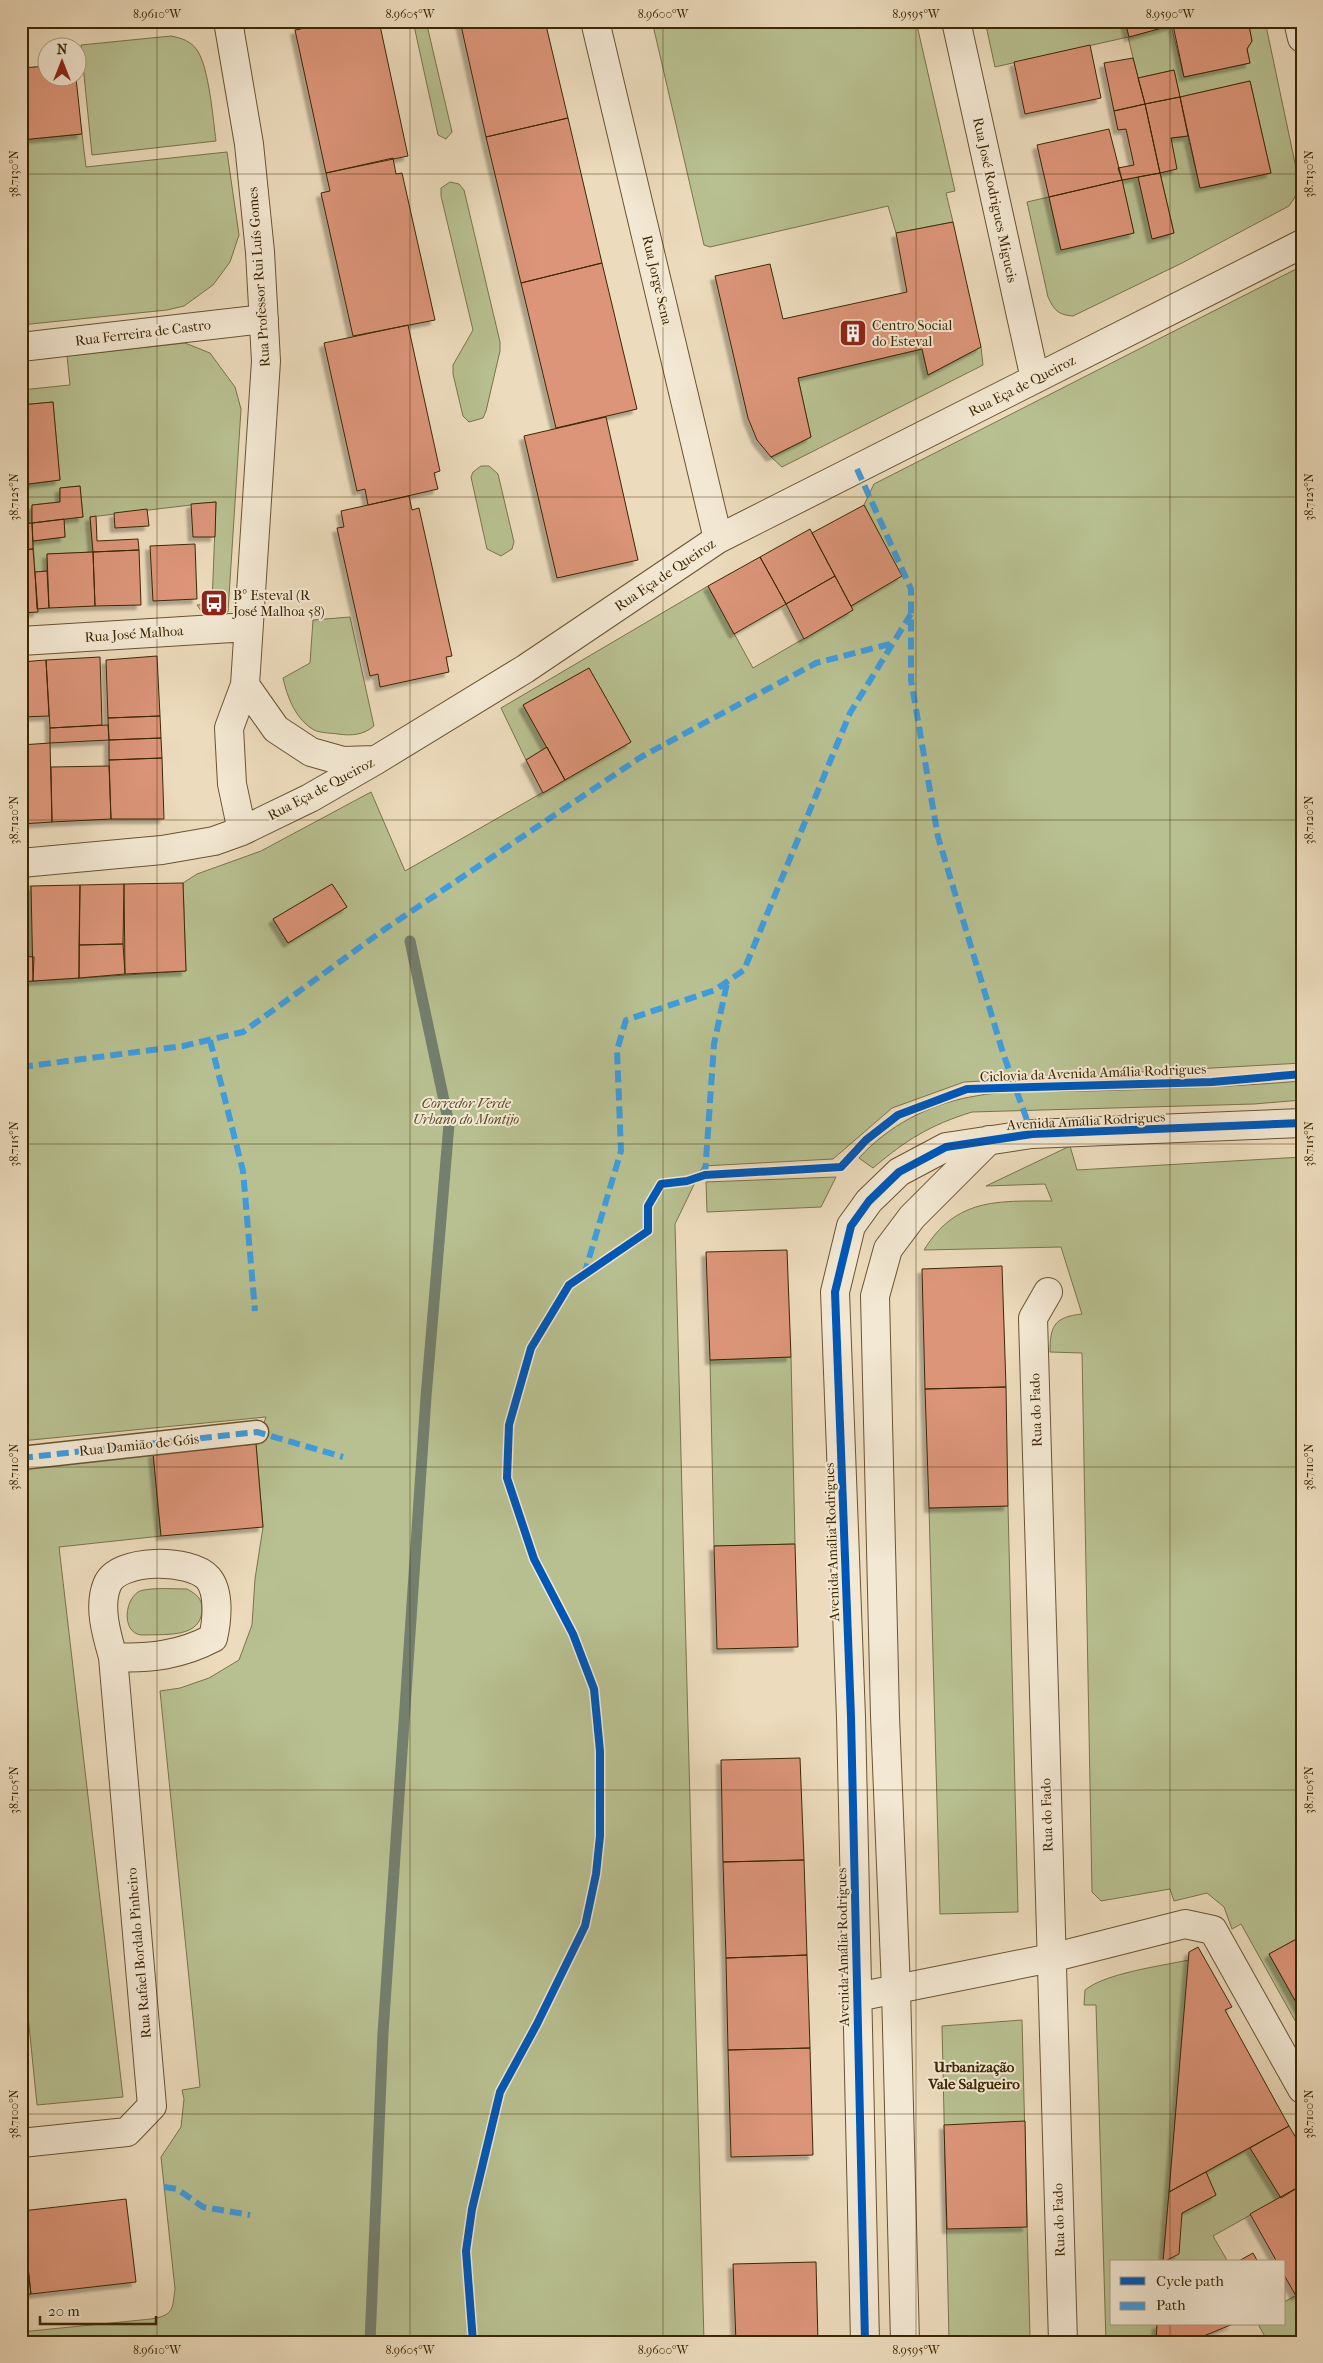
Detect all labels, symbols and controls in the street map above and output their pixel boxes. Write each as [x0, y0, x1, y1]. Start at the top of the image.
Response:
text: 8.9610°W [133, 7, 182, 21]
text: 8.9605°W [386, 7, 436, 21]
text: 8.9600°W [638, 7, 689, 21]
text: 8.9595°W [892, 7, 941, 21]
text: 8.9590°W [1146, 7, 1196, 21]
north arrow [38, 38, 88, 88]
text: N [57, 41, 68, 58]
street label: Rua José Rodrigues Migueis [969, 116, 1021, 284]
text: 38.7130°N [7, 150, 21, 198]
text: 38.7130°N [1302, 150, 1316, 198]
street label: Rua Professor Rui Luís Gomes [244, 186, 274, 368]
street label: Rua Jorge Sena [638, 234, 676, 327]
street label: Rua Ferreira de Castro [74, 316, 212, 350]
place label: Centro Social do Esteval [872, 317, 952, 350]
building icon: Centro Social do Esteval [838, 318, 868, 348]
street label: Rua Eça de Queiroz [966, 352, 1078, 420]
text: 38.7125°N [7, 473, 21, 521]
text: 38.7125°N [1302, 473, 1316, 521]
street label: Rua Eça de Queiroz [611, 535, 719, 615]
place label: Bº Esteval (R José Malhoa 58) [232, 587, 325, 620]
bus stop icon: Bº Esteval (R José Malhoa 58) [199, 588, 229, 618]
street label: Rua José Malhoa [84, 622, 185, 646]
street label: Rua Eça de Queiroz [265, 754, 377, 824]
text: 38.7120°N [7, 796, 21, 844]
text: 38.7120°N [1302, 796, 1316, 844]
street label: Ciclovia da Avenida Amália Rodrigues [979, 1061, 1207, 1085]
park label: Corredor Verde Urbano do Montijo [413, 1095, 519, 1128]
street label: Avenida Amália Rodrigues [1005, 1108, 1166, 1134]
text: 38.7115°N [7, 1121, 21, 1167]
text: 38.7115°N [1302, 1121, 1316, 1167]
street label: Rua do Fado [1026, 1373, 1046, 1447]
street label: Rua Damião de Góis [78, 1430, 200, 1460]
text: 38.7110°N [7, 1444, 21, 1491]
text: 38.7110°N [1302, 1444, 1316, 1491]
street label: Avenida Amália Rodrigues [821, 1462, 843, 1623]
text: 38.7105°N [7, 1766, 21, 1814]
text: 38.7105°N [1302, 1766, 1316, 1814]
street label: Rua do Fado [1037, 1778, 1057, 1852]
street label: Rua Rafael Bordalo Pinheiro [123, 1867, 155, 2039]
street label: Avenida Amália Rodrigues [833, 1867, 853, 2028]
district label: Urbanização Vale Salgueiro [927, 2058, 1020, 2093]
text: 38.7100°N [7, 2089, 21, 2139]
text: 38.7100°N [1302, 2089, 1316, 2139]
street label: Rua do Fado [1049, 2183, 1069, 2257]
legend [1110, 2260, 1286, 2326]
text: Cycle path [1156, 2272, 1224, 2290]
scale bar [40, 2293, 156, 2325]
text: Path [1156, 2296, 1186, 2314]
text: 20 m [48, 2302, 80, 2320]
text: 8.9610°W [133, 2343, 182, 2357]
text: 8.9605°W [386, 2343, 436, 2357]
text: 8.9600°W [638, 2343, 689, 2357]
text: 8.9595°W [892, 2343, 941, 2357]

